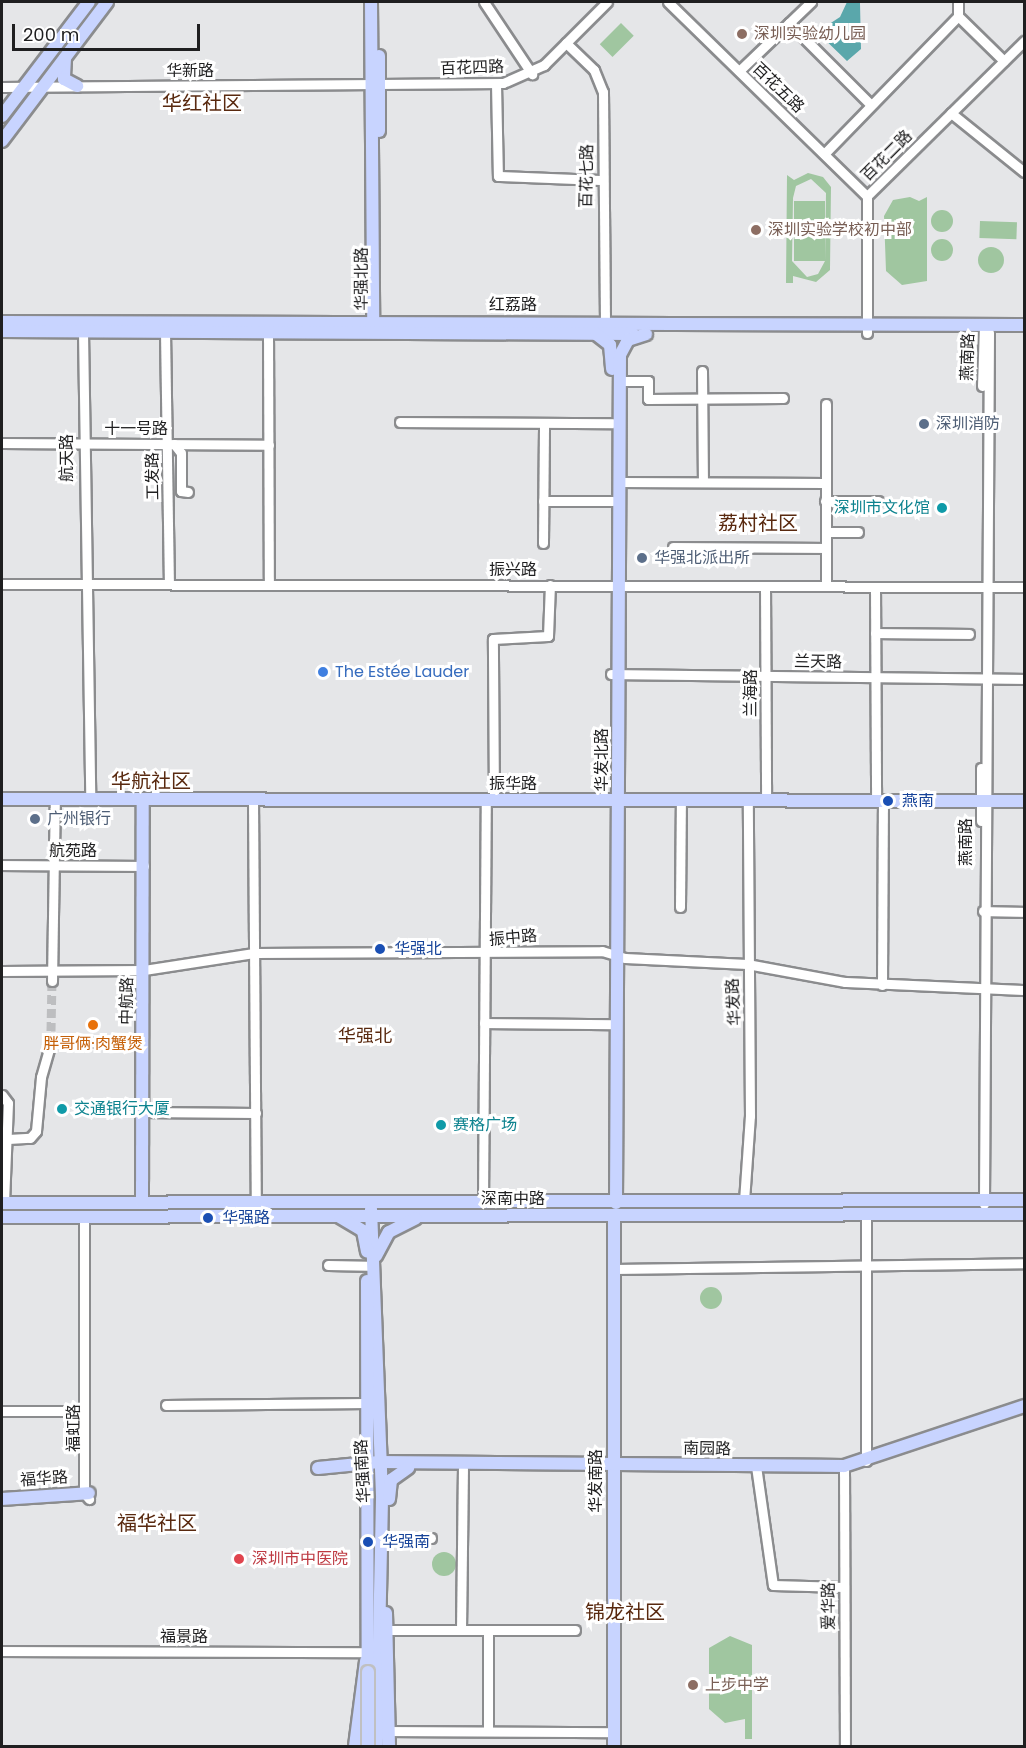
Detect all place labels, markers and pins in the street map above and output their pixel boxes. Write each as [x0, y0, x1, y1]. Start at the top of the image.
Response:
place label: 深圳实验幼儿园 [754, 24, 866, 44]
marker: 深圳实验幼儿园 [735, 27, 749, 41]
place label: 深圳实验学校初中部 [768, 220, 912, 240]
marker: 深圳实验学校初中部 [749, 223, 763, 237]
place label: 深圳消防 [936, 414, 1000, 434]
marker: 深圳消防 [917, 417, 931, 431]
place label: 深圳市文化馆 [834, 498, 930, 518]
marker: 深圳市文化馆 [935, 501, 949, 515]
place label: 华强北派出所 [654, 548, 750, 568]
marker: 华强北派出所 [635, 551, 649, 565]
place label: The Estée Lauder [335, 662, 469, 682]
marker: The Estée Lauder [316, 665, 330, 679]
place label: 燕南 [902, 791, 934, 811]
marker: 燕南 [879, 792, 897, 810]
place label: 广州银行 [47, 809, 111, 829]
marker: 广州银行 [28, 812, 42, 826]
place label: 华强北 [394, 939, 442, 959]
marker: 华强北 [371, 940, 389, 958]
marker: 胖哥俩·肉蟹煲 [86, 1018, 100, 1032]
place label: 胖哥俩·肉蟹煲 [43, 1034, 143, 1054]
place label: 交通银行大厦 [74, 1099, 170, 1119]
marker: 交通银行大厦 [55, 1102, 69, 1116]
place label: 赛格广场 [453, 1115, 517, 1135]
marker: 赛格广场 [434, 1118, 448, 1132]
place label: 华强路 [222, 1208, 270, 1228]
marker: 华强路 [199, 1209, 217, 1227]
place label: 华强南 [382, 1532, 430, 1552]
marker: 华强南 [359, 1533, 377, 1551]
place label: 深圳市中医院 [252, 1549, 348, 1569]
marker: 深圳市中医院 [230, 1550, 248, 1568]
place label: 上步中学 [705, 1675, 769, 1695]
marker: 上步中学 [686, 1678, 700, 1692]

